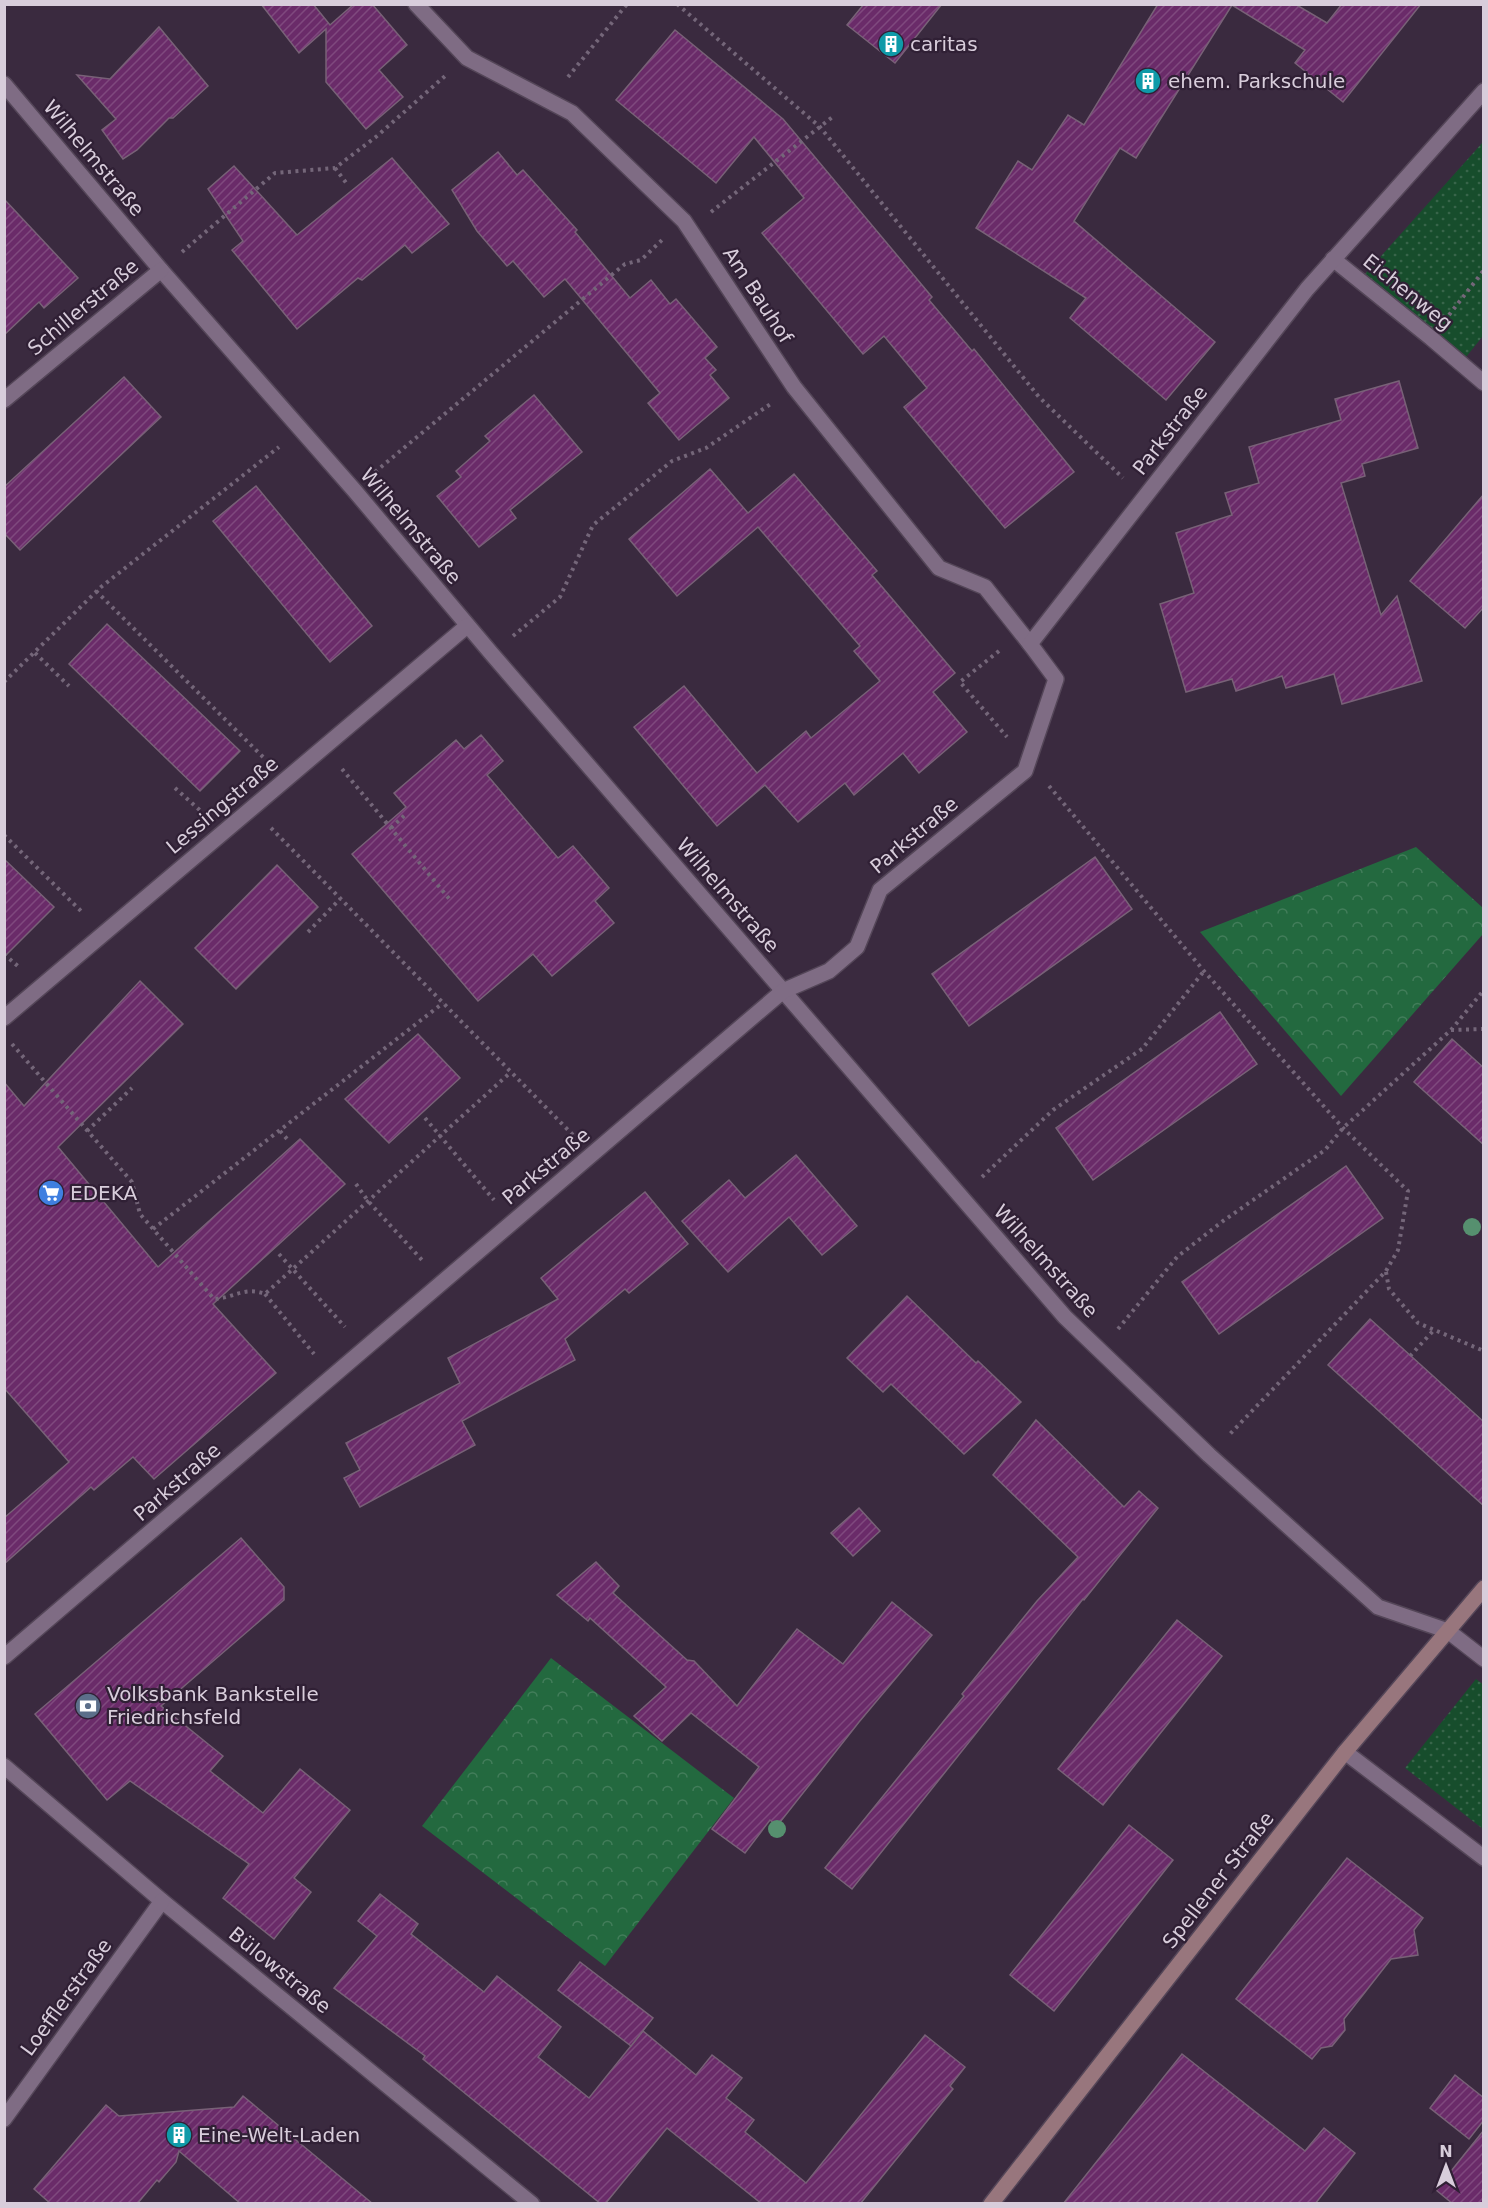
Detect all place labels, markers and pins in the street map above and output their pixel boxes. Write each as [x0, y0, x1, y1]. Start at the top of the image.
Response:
building icon: caritas [876, 29, 906, 59]
place label: caritas [910, 32, 978, 56]
building icon: ehem. Parkschule [1133, 66, 1163, 96]
place label: ehem. Parkschule [1168, 69, 1345, 93]
supermarket icon: EDEKA [36, 1178, 66, 1208]
place label: EDEKA [70, 1181, 137, 1205]
place label: Volksbank Bankstelle Friedrichsfeld [107, 1682, 319, 1729]
bank icon: Volksbank Bankstelle Friedrichsfeld [73, 1691, 103, 1721]
building icon: Eine-Welt-Laden [164, 2120, 194, 2150]
place label: Eine-Welt-Laden [198, 2123, 360, 2147]

